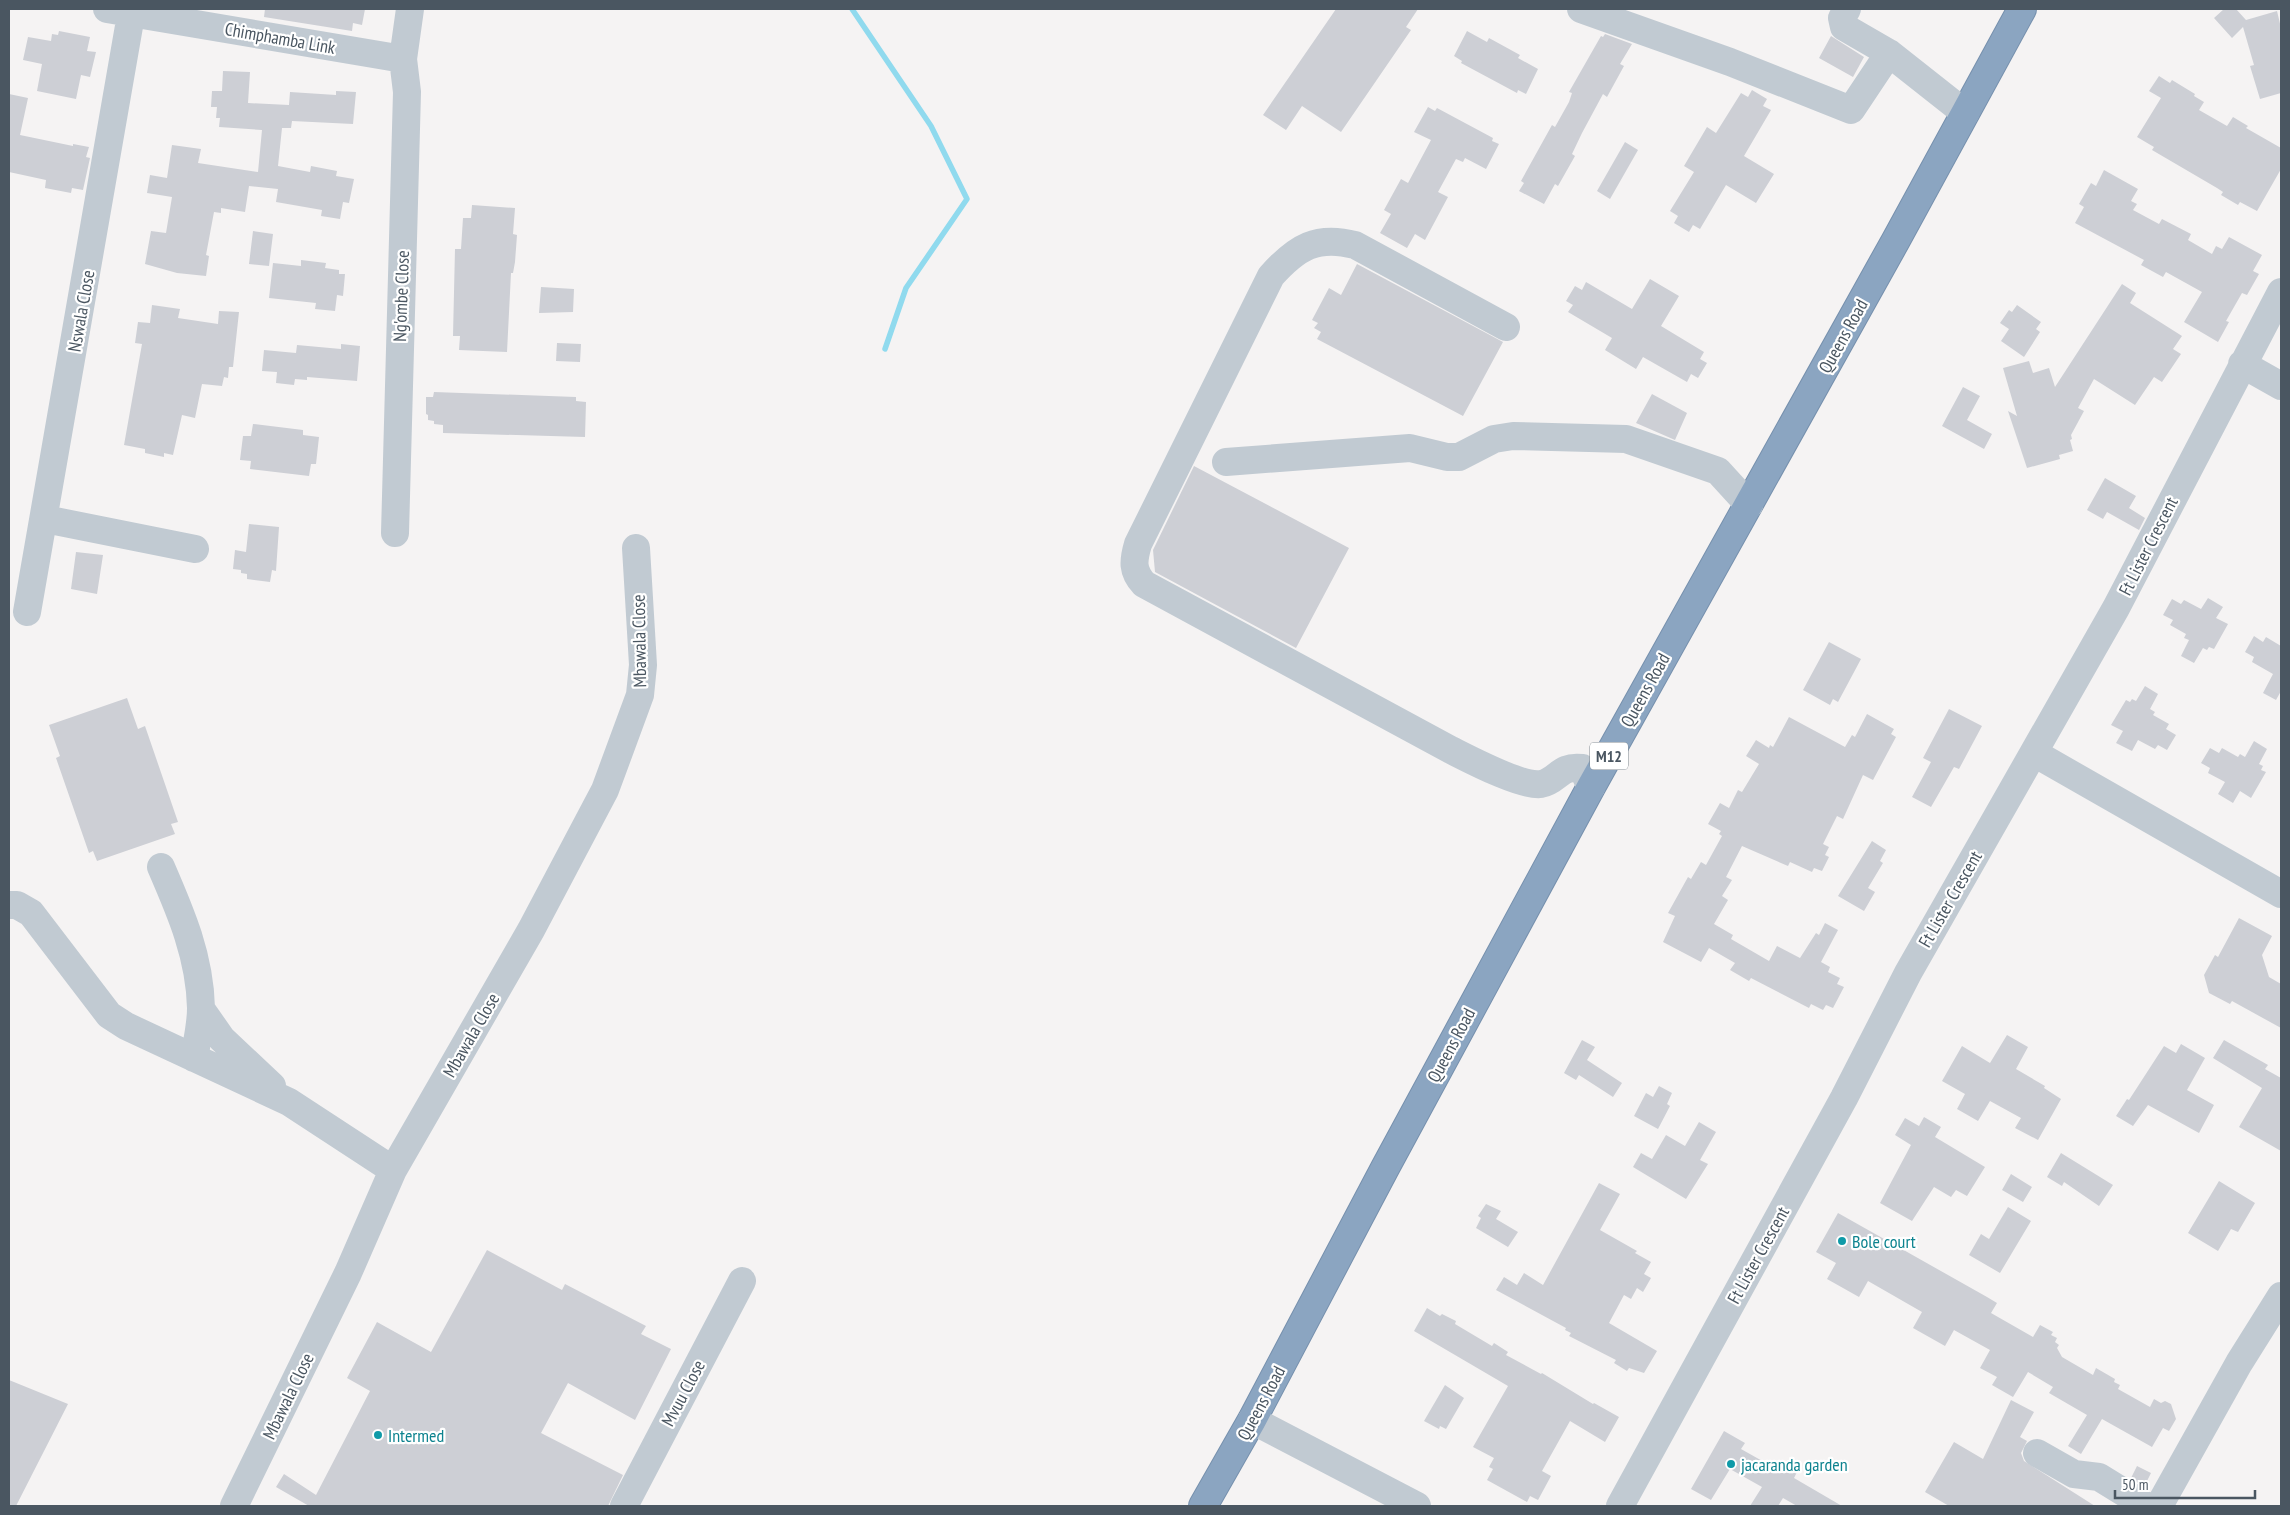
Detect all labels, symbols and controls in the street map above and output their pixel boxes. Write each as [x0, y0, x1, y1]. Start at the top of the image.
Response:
street label: Chimphamba Link [223, 17, 337, 59]
street label: Ng'ombe Close [388, 250, 414, 342]
street label: Nswala Close [63, 268, 99, 354]
street label: Queens Road [1813, 295, 1873, 377]
street label: Ft Lister Crescent [2113, 493, 2183, 599]
street label: Mbawala Close [627, 594, 651, 688]
street label: Queens Road [1615, 649, 1675, 731]
road number: M12 [1590, 742, 1628, 769]
street label: Ft Lister Crescent [1913, 847, 1987, 951]
street label: Mbawala Close [438, 989, 504, 1081]
street label: Queens Road [1422, 1004, 1480, 1086]
street label: Ft Lister Crescent [1722, 1202, 1794, 1308]
place label: Bole court [1852, 1230, 1916, 1253]
marker: Bole court [1836, 1235, 1848, 1247]
street label: Mbawala Close [257, 1349, 319, 1443]
street label: Mvuu Close [656, 1356, 710, 1430]
street label: Queens Road [1232, 1362, 1290, 1444]
place label: Intermed [388, 1424, 444, 1447]
marker: Intermed [372, 1429, 384, 1441]
place label: jacaranda garden [1741, 1453, 1848, 1476]
marker: jacaranda garden [1725, 1458, 1737, 1470]
scale bar [2115, 1468, 2255, 1500]
text: 50 m [2122, 1475, 2148, 1494]

